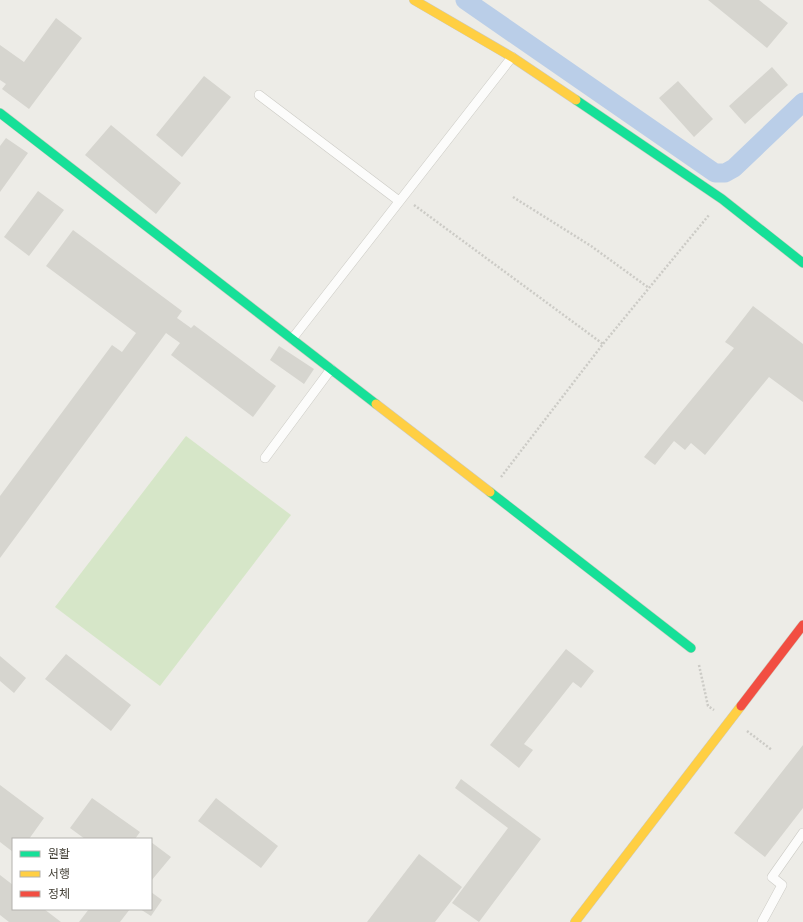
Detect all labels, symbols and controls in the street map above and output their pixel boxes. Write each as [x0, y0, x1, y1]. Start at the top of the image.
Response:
legend [12, 838, 152, 910]
text: 원활 [48, 847, 70, 861]
text: 서행 [48, 867, 70, 881]
text: 정체 [48, 887, 70, 901]

